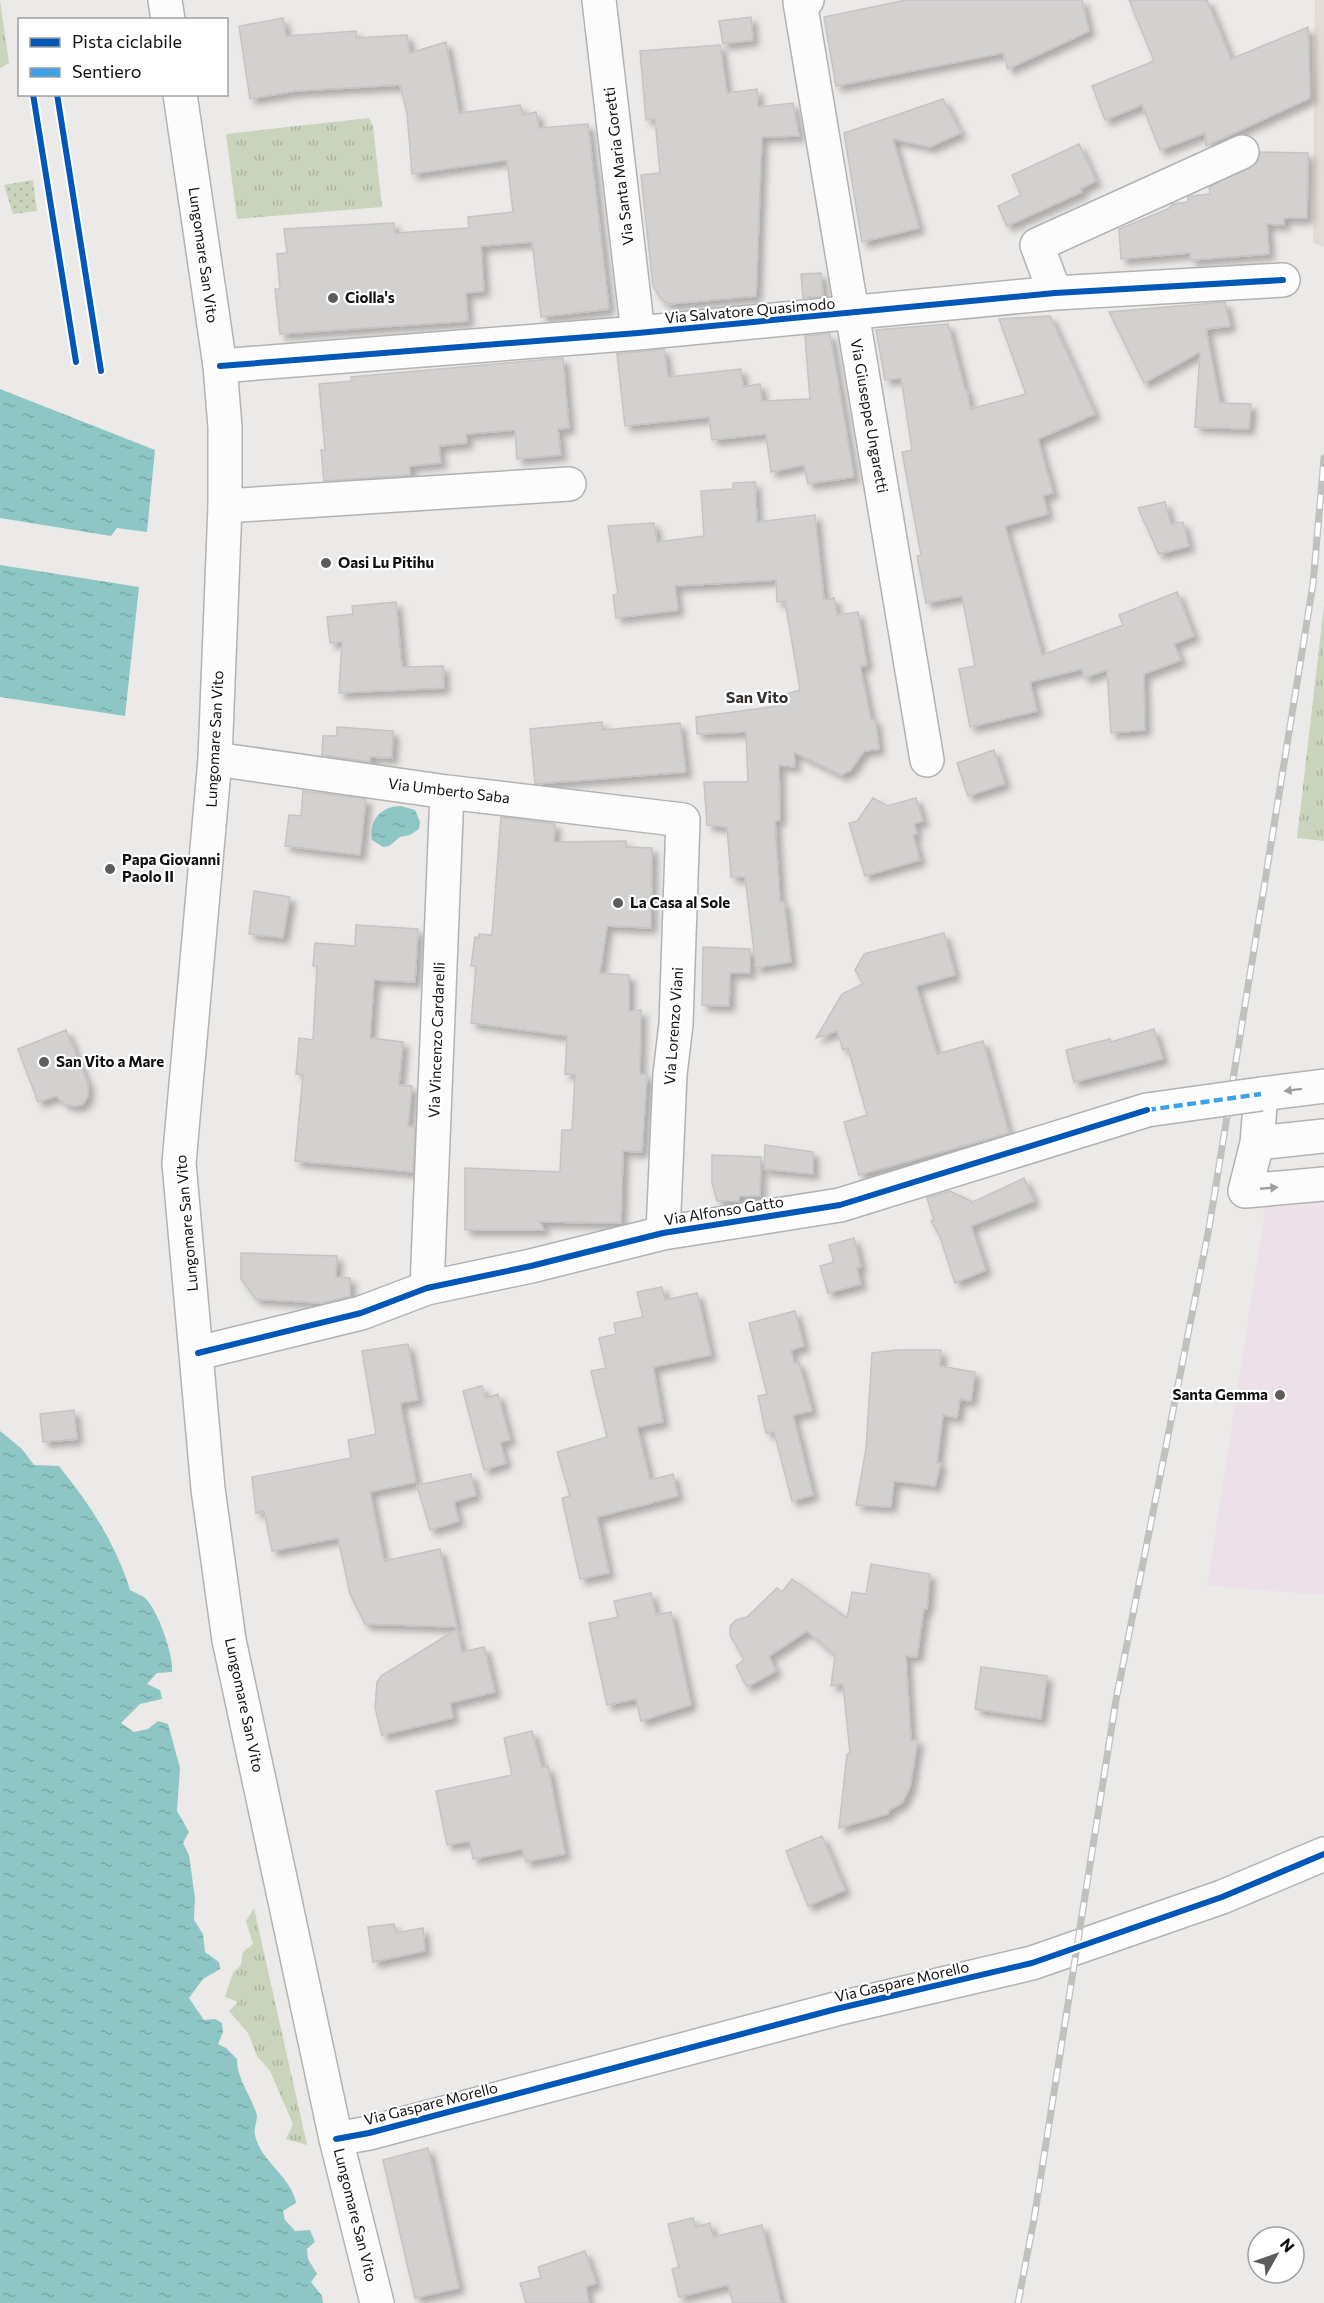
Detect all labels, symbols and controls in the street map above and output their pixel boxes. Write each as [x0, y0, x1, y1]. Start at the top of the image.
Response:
legend [18, 18, 228, 96]
text: Pista ciclabile [72, 30, 182, 52]
text: Sentiero [72, 60, 142, 82]
street label: Via Santa Maria Goretti [599, 86, 637, 246]
street label: Lungomare San Vito [186, 186, 222, 324]
place label: Ciolla's [345, 288, 395, 306]
marker: Ciolla's [326, 291, 340, 305]
street label: Via Salvatore Quasimodo [664, 294, 836, 326]
street label: Via Giuseppe Ungaretti [848, 337, 892, 494]
place label: Oasi Lu Pitihu [338, 553, 434, 571]
marker: Oasi Lu Pitihu [319, 556, 333, 570]
street label: Lungomare San Vito [201, 670, 227, 808]
district label: San Vito [726, 687, 789, 706]
street label: Via Umberto Saba [387, 774, 511, 806]
place label: Papa Giovanni Paolo II [122, 850, 220, 885]
marker: Papa Giovanni Paolo II [103, 862, 117, 876]
place label: La Casa al Sole [630, 893, 730, 911]
marker: La Casa al Sole [611, 896, 625, 910]
street label: Via Vincenzo Cardarelli [424, 962, 448, 1118]
street label: Via Lorenzo Viani [660, 966, 686, 1086]
place label: San Vito a Mare [56, 1052, 164, 1070]
marker: San Vito a Mare [37, 1055, 51, 1069]
one-way arrow [1283, 1086, 1302, 1095]
street label: Lungomare San Vito [171, 1154, 201, 1292]
one-way arrow [1259, 1184, 1278, 1193]
street label: Via Alfonso Gatto [663, 1192, 785, 1228]
place label: Santa Gemma [1172, 1385, 1268, 1403]
marker: Santa Gemma [1273, 1388, 1287, 1402]
street label: Lungomare San Vito [222, 1636, 268, 1774]
street label: Via Gaspare Morello [833, 1957, 971, 2005]
street label: Via Gaspare Morello [362, 2078, 500, 2128]
street label: Lungomare San Vito [331, 2146, 381, 2284]
north arrow [1246, 2225, 1306, 2285]
text: N [1277, 2234, 1299, 2256]

